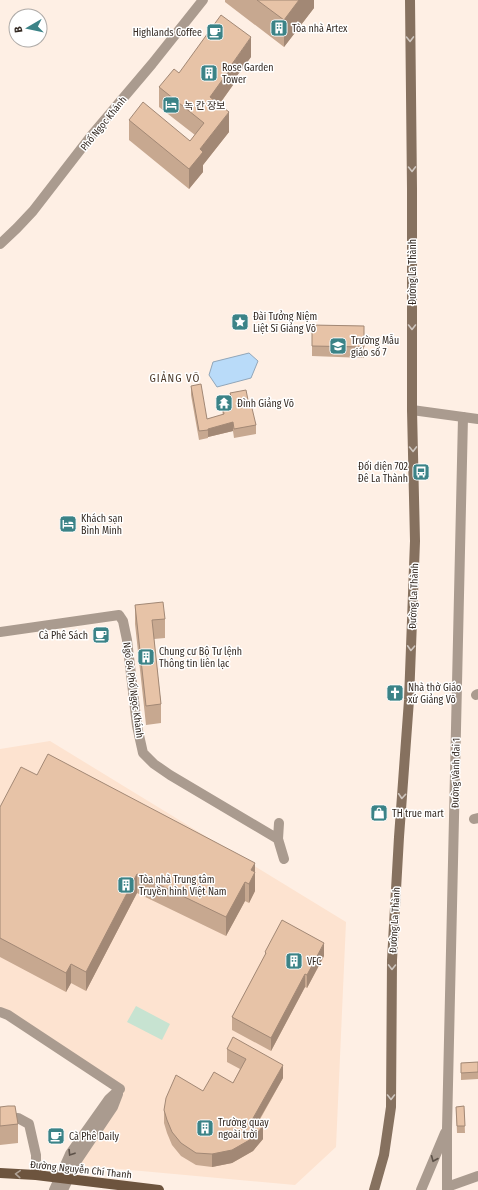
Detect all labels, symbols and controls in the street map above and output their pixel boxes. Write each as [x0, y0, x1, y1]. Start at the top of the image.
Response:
north arrow [8, 8, 48, 48]
building icon: Tòa nhà Artex [269, 18, 289, 38]
cafe icon: Highlands Coffee [205, 22, 225, 42]
place label: Tòa nhà Artex [292, 23, 348, 35]
text: B [12, 25, 26, 34]
place label: Highlands Coffee [133, 27, 202, 39]
one-way arrow [406, 36, 414, 42]
place label: Rose Garden Tower [222, 62, 274, 86]
building icon: Rose Garden Tower [199, 63, 219, 83]
street label: Phố Ngọc Khánh [77, 93, 129, 153]
hotel icon: 녹 칸 장보 [161, 95, 181, 115]
place label: 녹 칸 장보 [184, 100, 226, 112]
one-way arrow [408, 166, 416, 172]
street label: Đường La Thành [407, 239, 419, 305]
place label: Đài Tưởng Niệm Liệt Sĩ Giảng Võ [253, 310, 317, 335]
place icon: Đài Tưởng Niệm Liệt Sĩ Giảng Võ [230, 312, 250, 332]
one-way arrow [408, 324, 416, 330]
place label: Trường Mẫu giáo số 7 [351, 334, 399, 359]
school or university icon: Trường Mẫu giáo số 7 [328, 336, 348, 356]
district label: GIẢNG VÕ [150, 371, 201, 385]
temple icon: Đình Giảng Võ [214, 393, 234, 413]
place label: Đình Giảng Võ [237, 397, 294, 410]
one-way arrow [409, 446, 417, 452]
place label: Đối diện 702 Đê La Thành [358, 460, 409, 485]
bus stop icon: Đối diện 702 Đê La Thành [411, 462, 431, 482]
place label: Khách sạn Bình Minh [81, 513, 123, 537]
hotel icon: Khách sạn Bình Minh [58, 514, 78, 534]
street label: Đường La Thành [407, 563, 421, 629]
cafe icon: Cà Phê Sách [91, 625, 111, 645]
place label: Cà Phê Sách [39, 630, 88, 642]
street label: Ngõ 84 Phố Ngọc Khánh [120, 641, 147, 739]
one-way arrow [407, 645, 416, 651]
place label: Chung cư Bộ Tư lệnh Thông tin liên lạc [159, 646, 242, 670]
building icon: Chung cư Bộ Tư lệnh Thông tin liên lạc [136, 647, 156, 667]
place label: Nhà thờ Giáo xứ Giảng Võ [408, 682, 461, 706]
church icon: Nhà thờ Giáo xứ Giảng Võ [385, 683, 405, 703]
street label: Đường Vành đai 1 [449, 738, 463, 808]
one-way arrow [398, 793, 407, 799]
shop icon: TH true mart [369, 803, 389, 823]
place label: TH true mart [392, 808, 444, 820]
place label: Tòa nhà Trung tâm Truyền hình Việt Nam [139, 874, 227, 898]
building icon: Tòa nhà Trung tâm Truyền hình Việt Nam [116, 875, 136, 895]
street label: Đường La Thành [387, 887, 403, 953]
building icon: VFC [284, 951, 304, 971]
place label: VFC [307, 956, 321, 968]
one-way arrow [388, 964, 396, 970]
one-way arrow [387, 1094, 395, 1100]
place label: Trường quay ngoài trời [218, 1117, 269, 1141]
building icon: Trường quay ngoài trời [195, 1118, 215, 1138]
cafe icon: Cà Phê Daily [46, 1126, 66, 1146]
place label: Cà Phê Daily [69, 1131, 119, 1143]
one-way arrow [69, 1149, 76, 1156]
one-way arrow [430, 1156, 438, 1163]
street label: Đường Nguyễn Chí Thanh [29, 1158, 133, 1181]
one-way arrow [15, 1170, 21, 1179]

